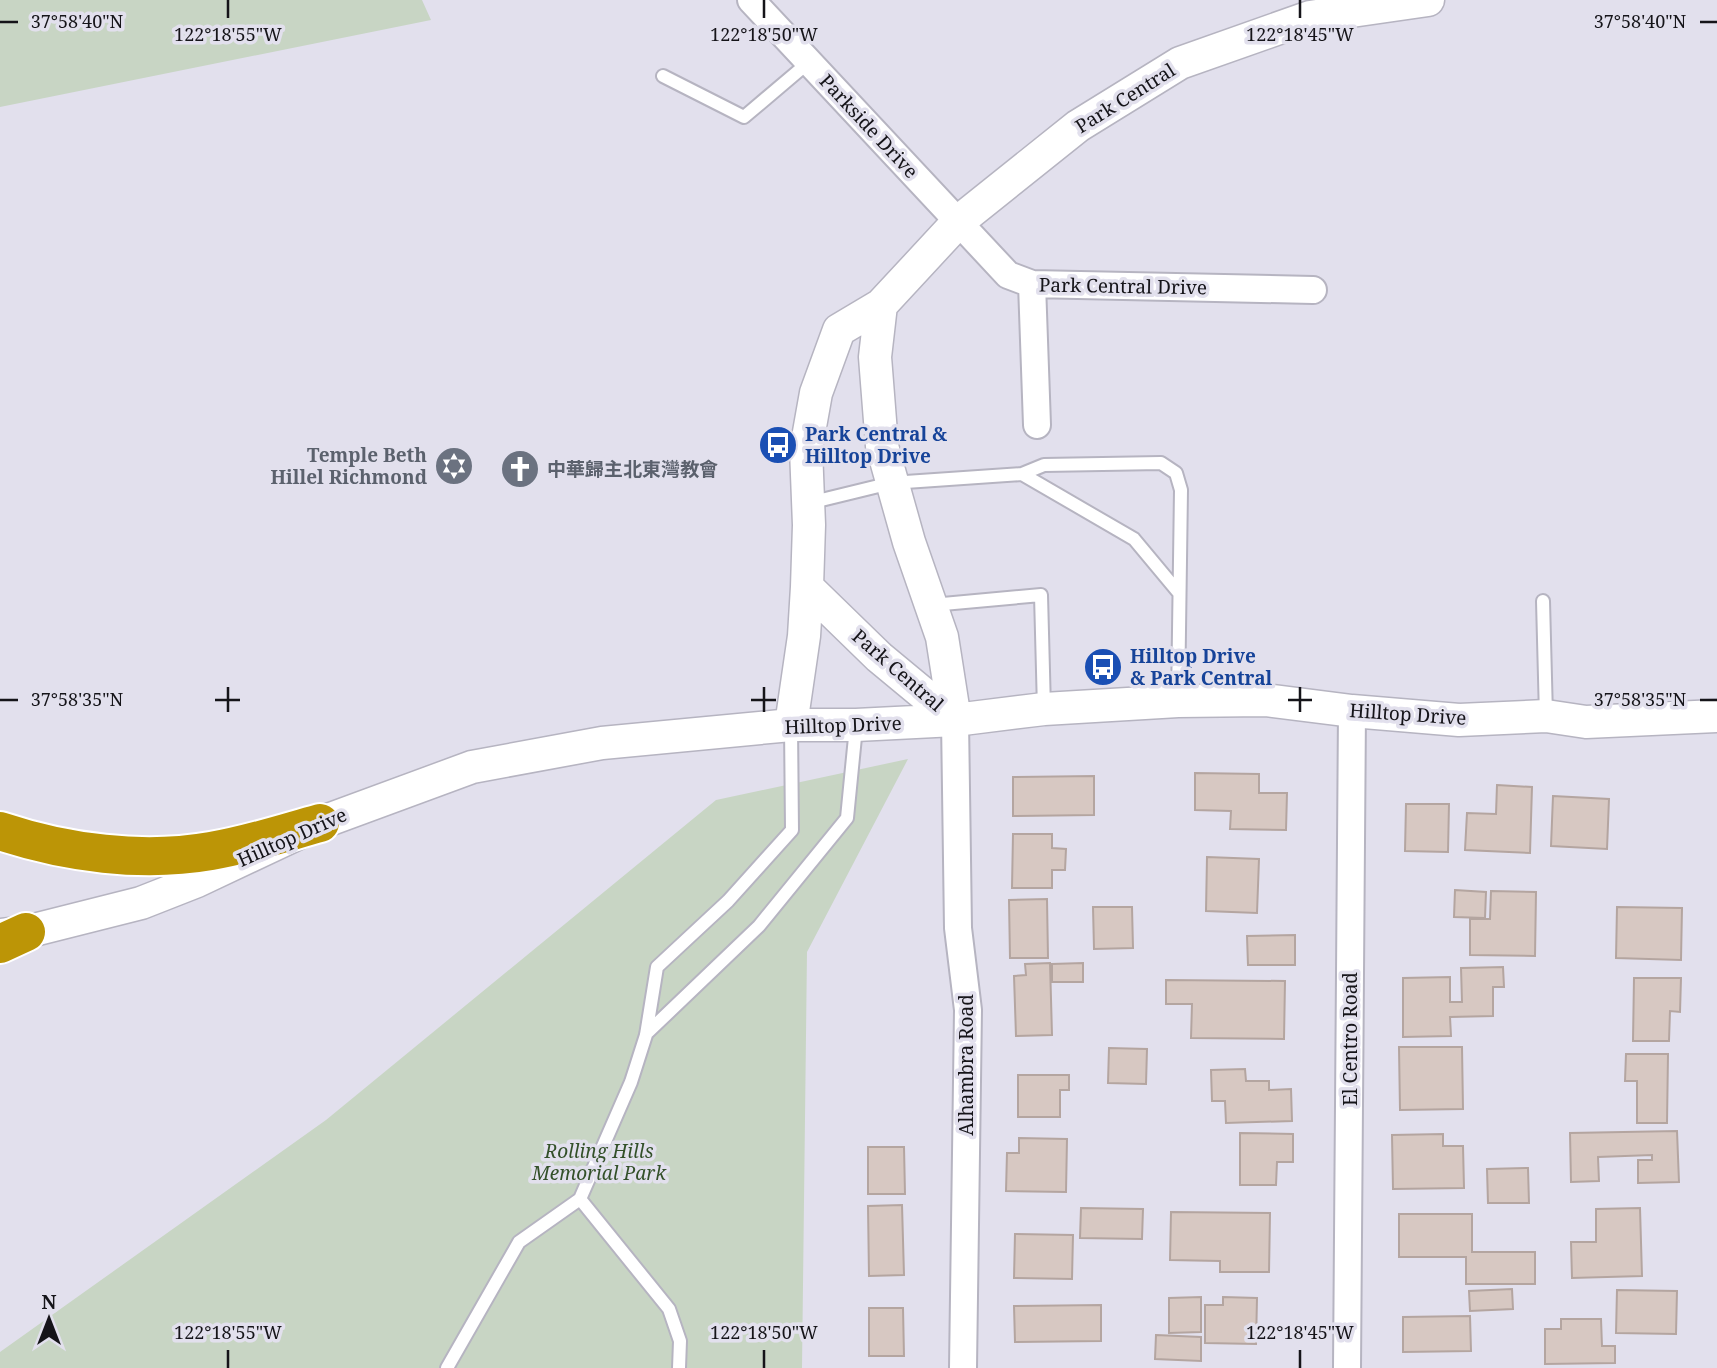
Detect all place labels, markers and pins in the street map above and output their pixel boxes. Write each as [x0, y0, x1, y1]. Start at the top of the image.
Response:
place label: Park Central & Hilltop Drive [805, 421, 947, 469]
bus stop icon: Park Central & Hilltop Drive [757, 424, 799, 466]
place label: Temple Beth Hillel Richmond [271, 442, 428, 490]
synagogue icon: Temple Beth Hillel Richmond [433, 445, 475, 487]
church icon: 中華歸主北東灣教會 [499, 448, 541, 490]
place label: 中華歸主北東灣教會 [547, 456, 718, 482]
place label: Hilltop Drive & Park Central [1130, 643, 1273, 691]
bus stop icon: Hilltop Drive & Park Central [1082, 646, 1124, 688]

